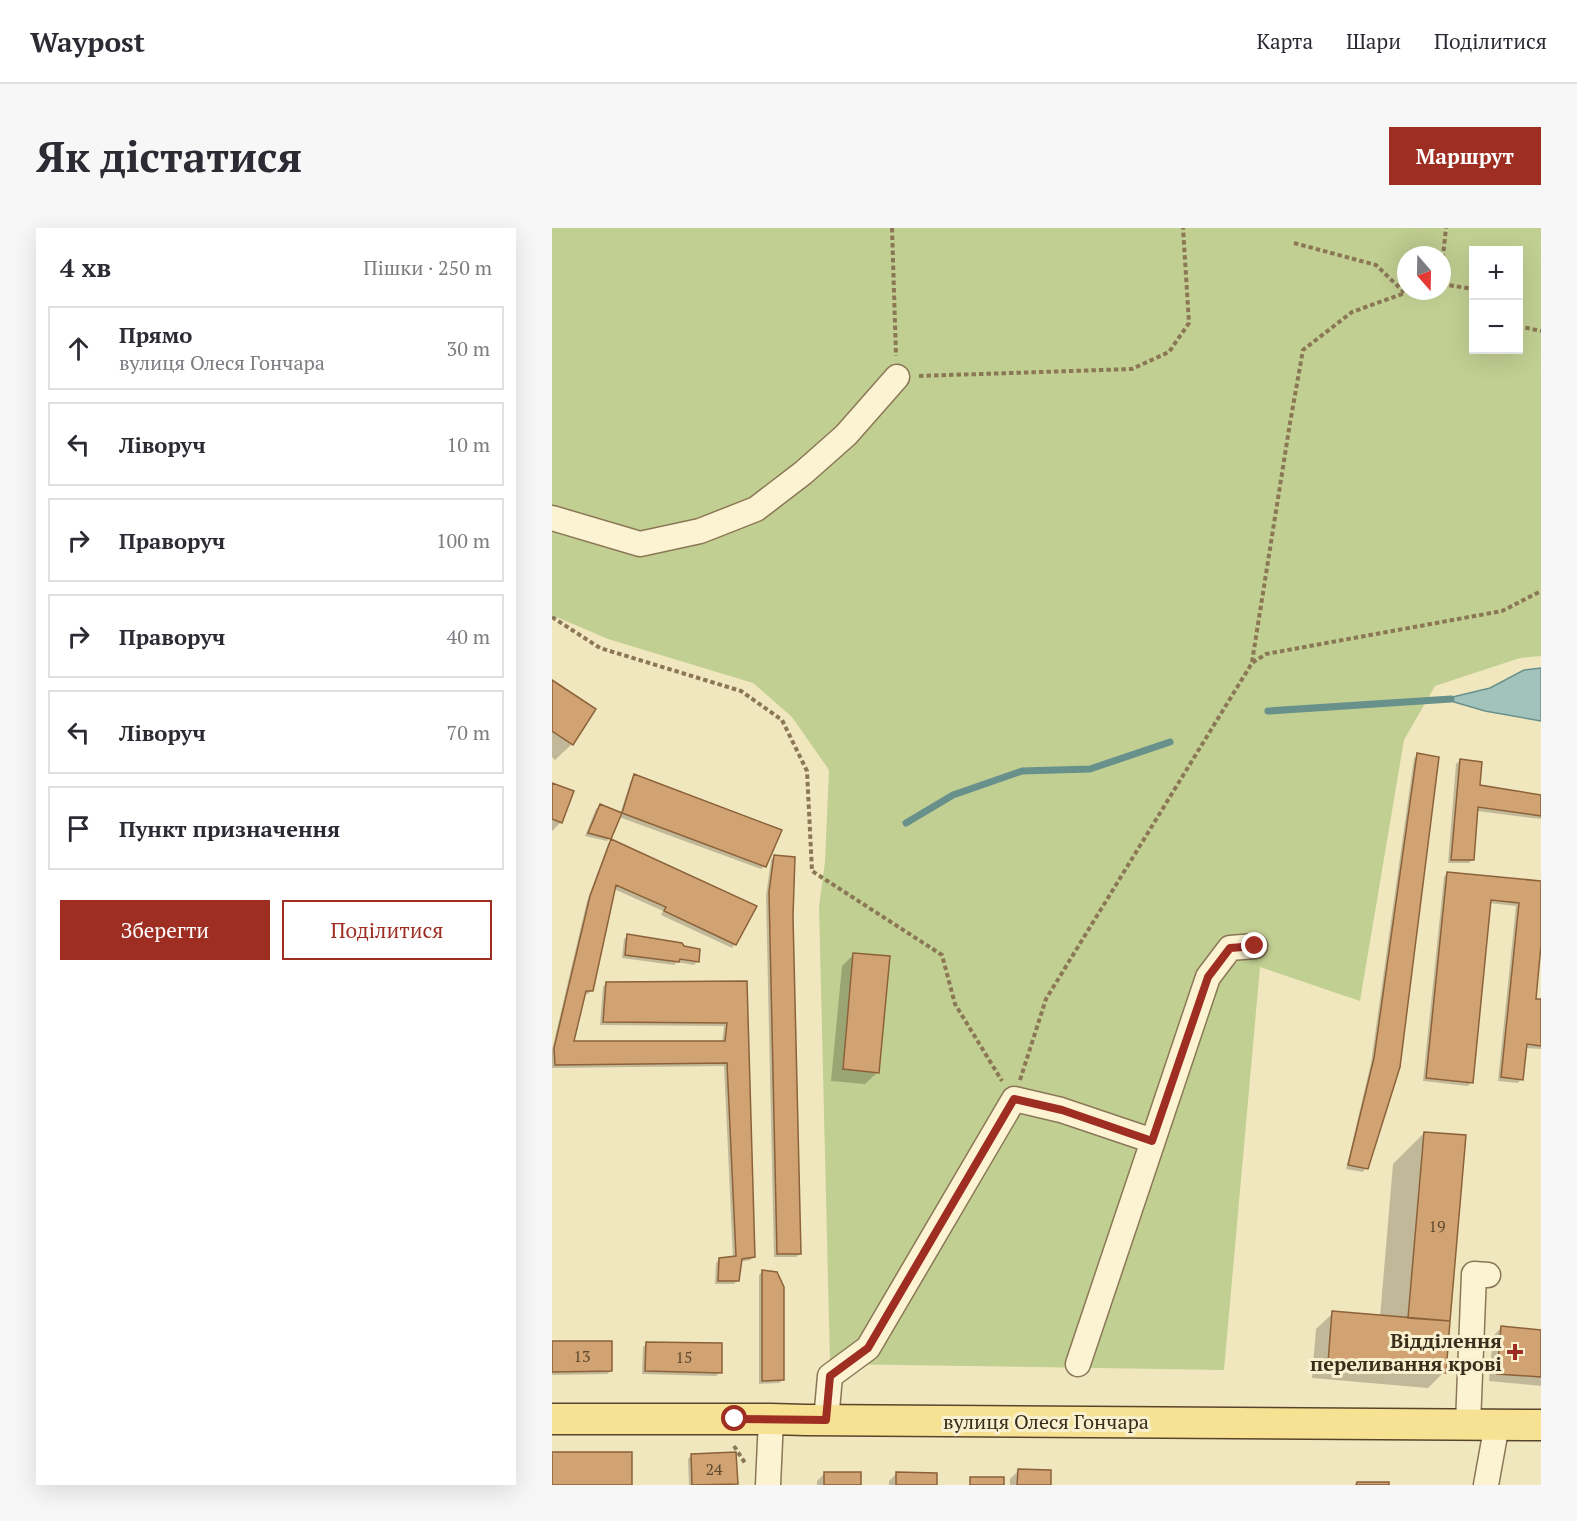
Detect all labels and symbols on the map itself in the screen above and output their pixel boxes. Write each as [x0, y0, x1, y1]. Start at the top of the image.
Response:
north arrow [1397, 246, 1451, 300]
route end [1241, 932, 1267, 958]
house number: 19 [1428, 1215, 1446, 1237]
place label: Відділення переливання крові [1310, 1327, 1502, 1377]
marker: Відділення переливання крові [1506, 1343, 1524, 1361]
house number: 13 [573, 1345, 591, 1367]
house number: 15 [675, 1346, 693, 1368]
route start [721, 1405, 747, 1431]
street label: вулиця Олеся Гончара [943, 1408, 1149, 1435]
house number: 24 [705, 1458, 723, 1480]

